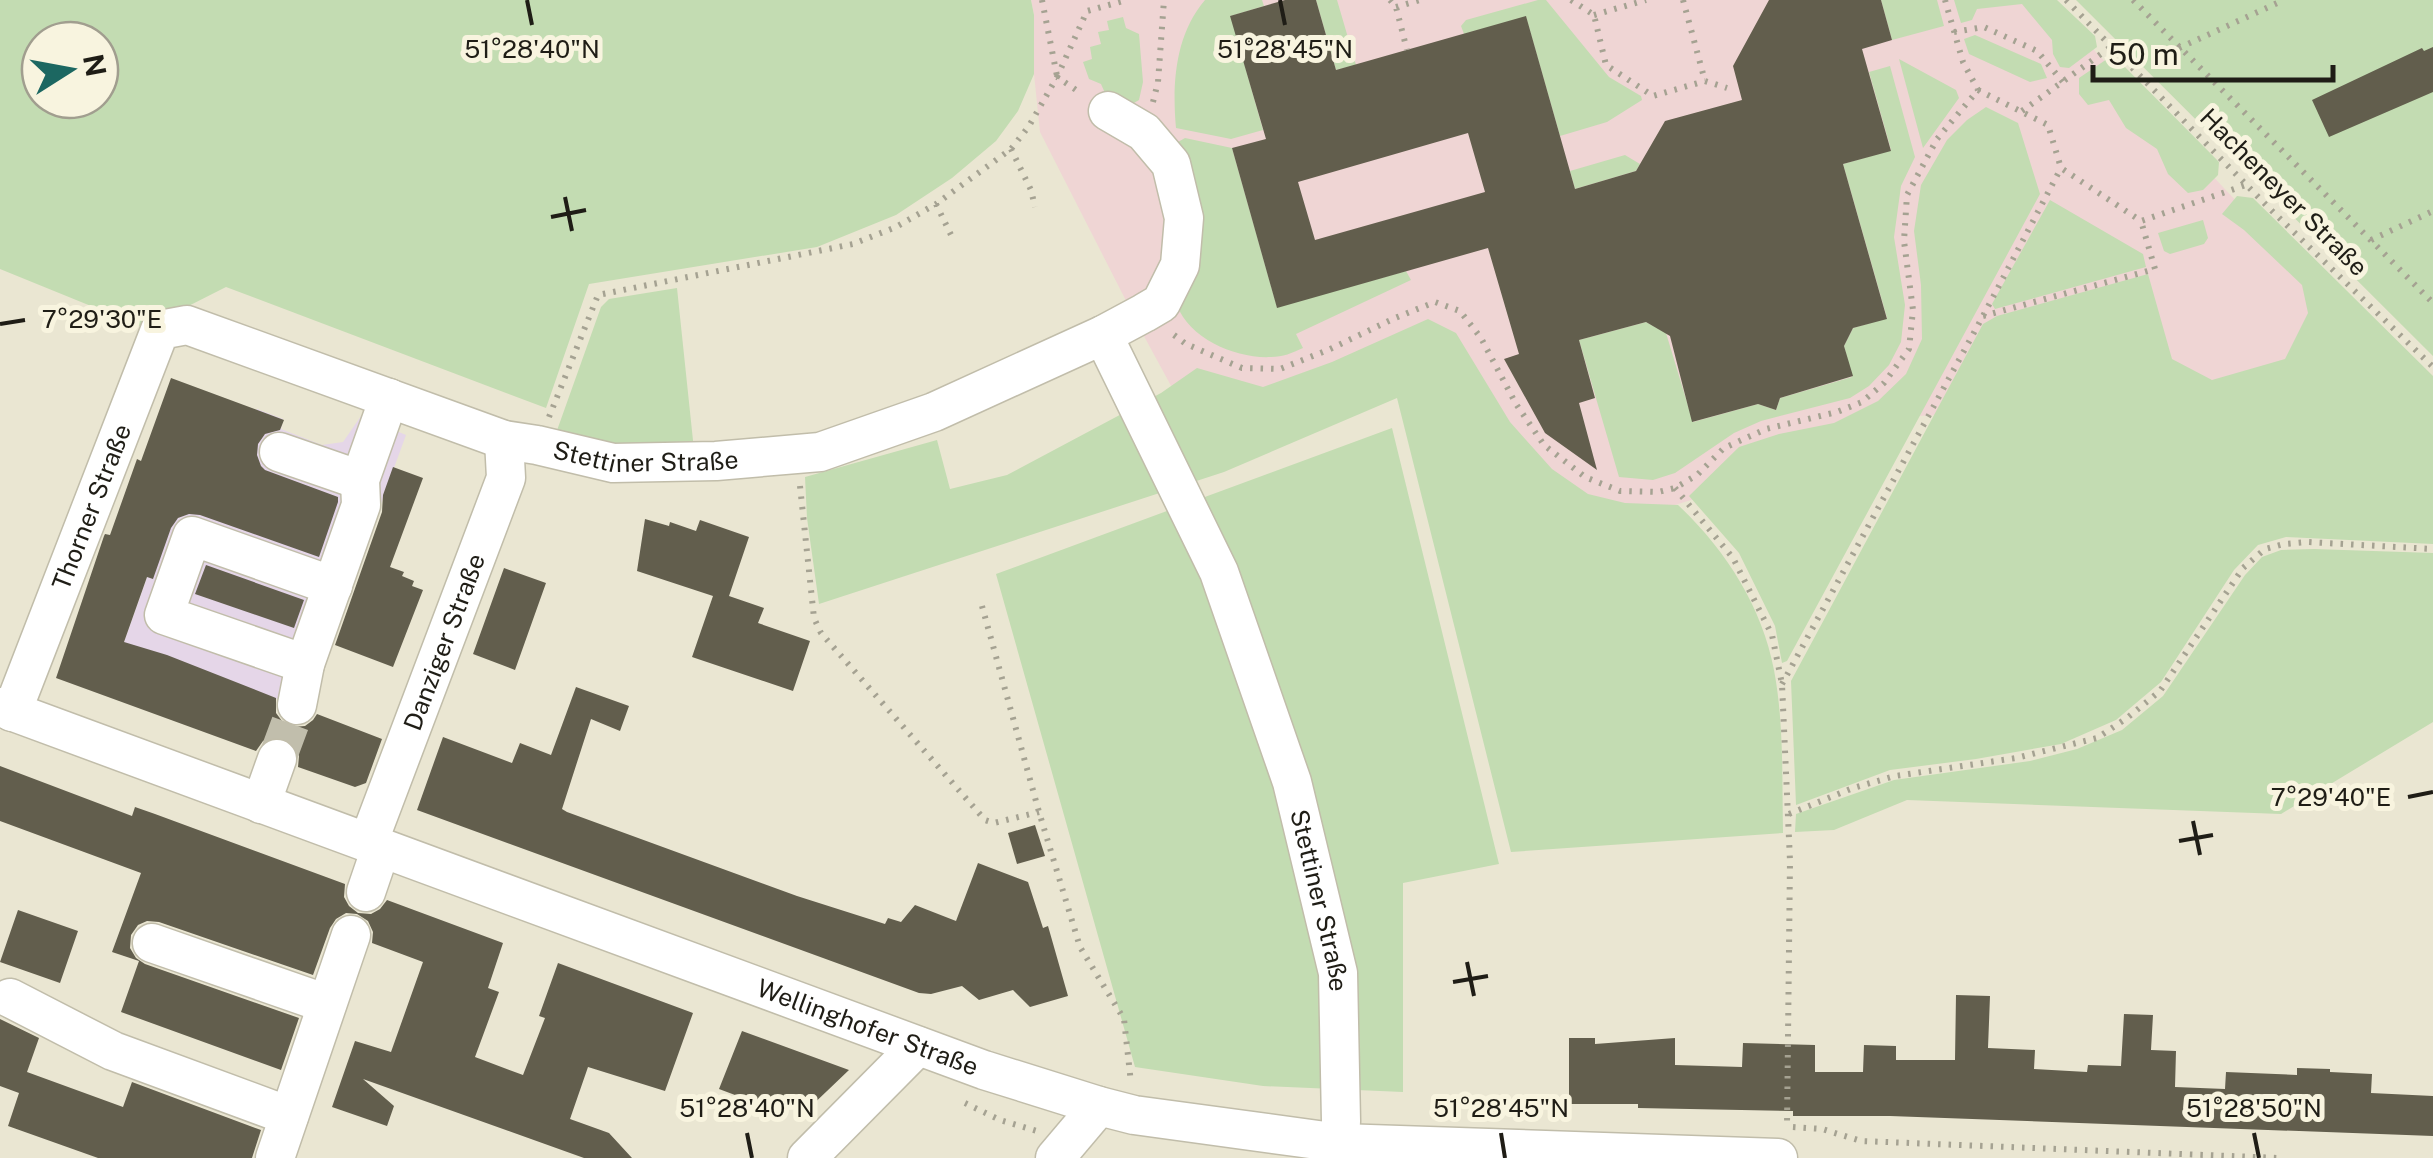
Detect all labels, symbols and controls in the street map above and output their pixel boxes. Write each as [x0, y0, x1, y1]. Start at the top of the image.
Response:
north arrow [20, 20, 120, 120]
scale bar [2093, 20, 2333, 82]
text: 51°28'40"N [464, 34, 600, 64]
text: 51°28'45"N [1217, 34, 1353, 64]
text: 50 m [2108, 36, 2179, 72]
text: N [77, 51, 113, 79]
street label: Hacheneyer Straße [2194, 102, 2374, 282]
text: 7°29'30"E [42, 304, 162, 334]
street label: Thorner Straße [46, 420, 137, 594]
street label: Stettiner Straße [550, 434, 740, 478]
street label: Danziger Straße [397, 549, 491, 735]
text: 7°29'40"E [2271, 782, 2391, 812]
street label: Stettiner Straße [1284, 806, 1354, 992]
street label: Wellinghofer Straße [753, 973, 983, 1082]
text: 51°28'40"N [679, 1093, 815, 1123]
text: 51°28'45"N [1433, 1093, 1569, 1123]
text: 51°28'50"N [2186, 1093, 2322, 1123]

